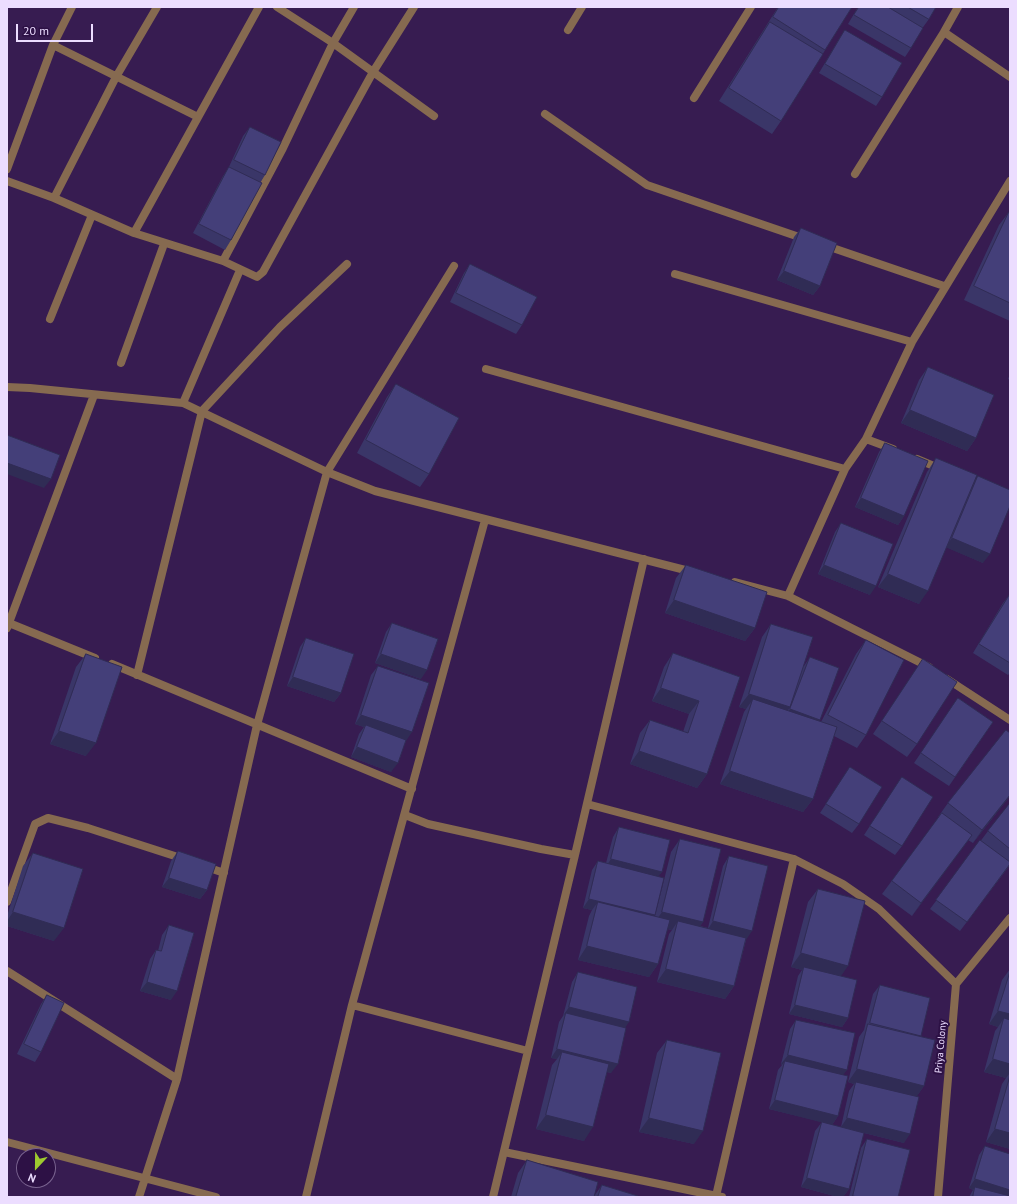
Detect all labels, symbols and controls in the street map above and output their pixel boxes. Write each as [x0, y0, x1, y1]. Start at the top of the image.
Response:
scale bar [18, 16, 95, 42]
text: 20 m [23, 23, 49, 38]
street label: Priya Colony [933, 1020, 949, 1074]
north arrow [16, 1148, 56, 1188]
text: N [26, 1170, 38, 1186]

